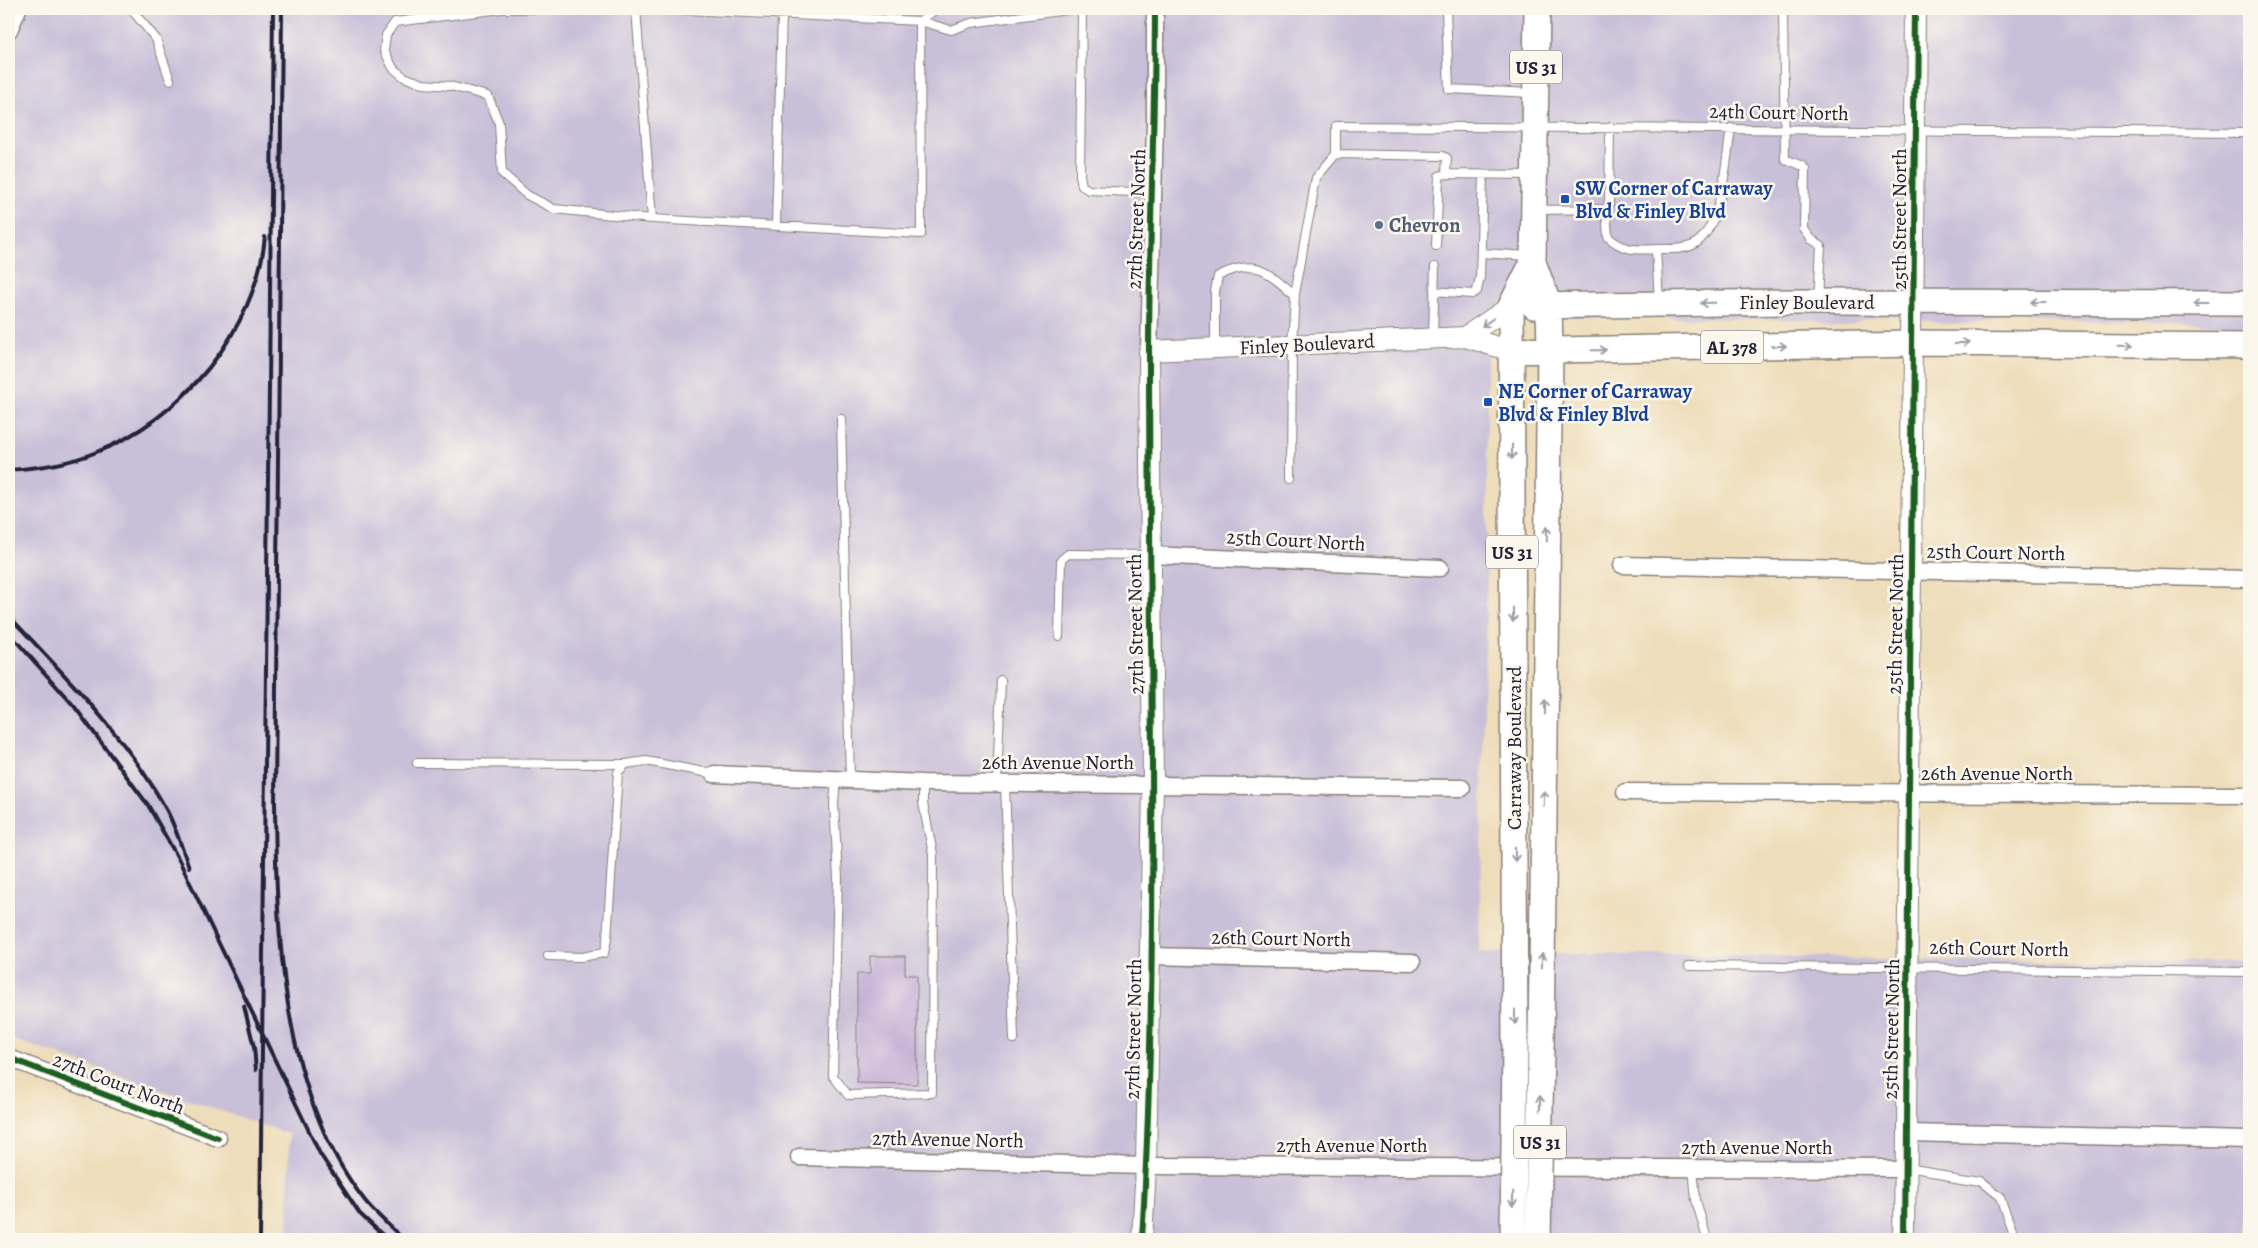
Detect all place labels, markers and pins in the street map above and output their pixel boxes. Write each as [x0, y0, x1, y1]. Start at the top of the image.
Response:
place label: SW Corner of Carraway Blvd & Finley Blvd [1575, 175, 1773, 225]
marker: SW Corner of Carraway Blvd & Finley Blvd [1559, 193, 1571, 205]
place label: Chevron [1389, 212, 1460, 239]
marker: Chevron [1373, 219, 1385, 231]
place label: NE Corner of Carraway Blvd & Finley Blvd [1498, 378, 1693, 428]
marker: NE Corner of Carraway Blvd & Finley Blvd [1482, 396, 1494, 408]

